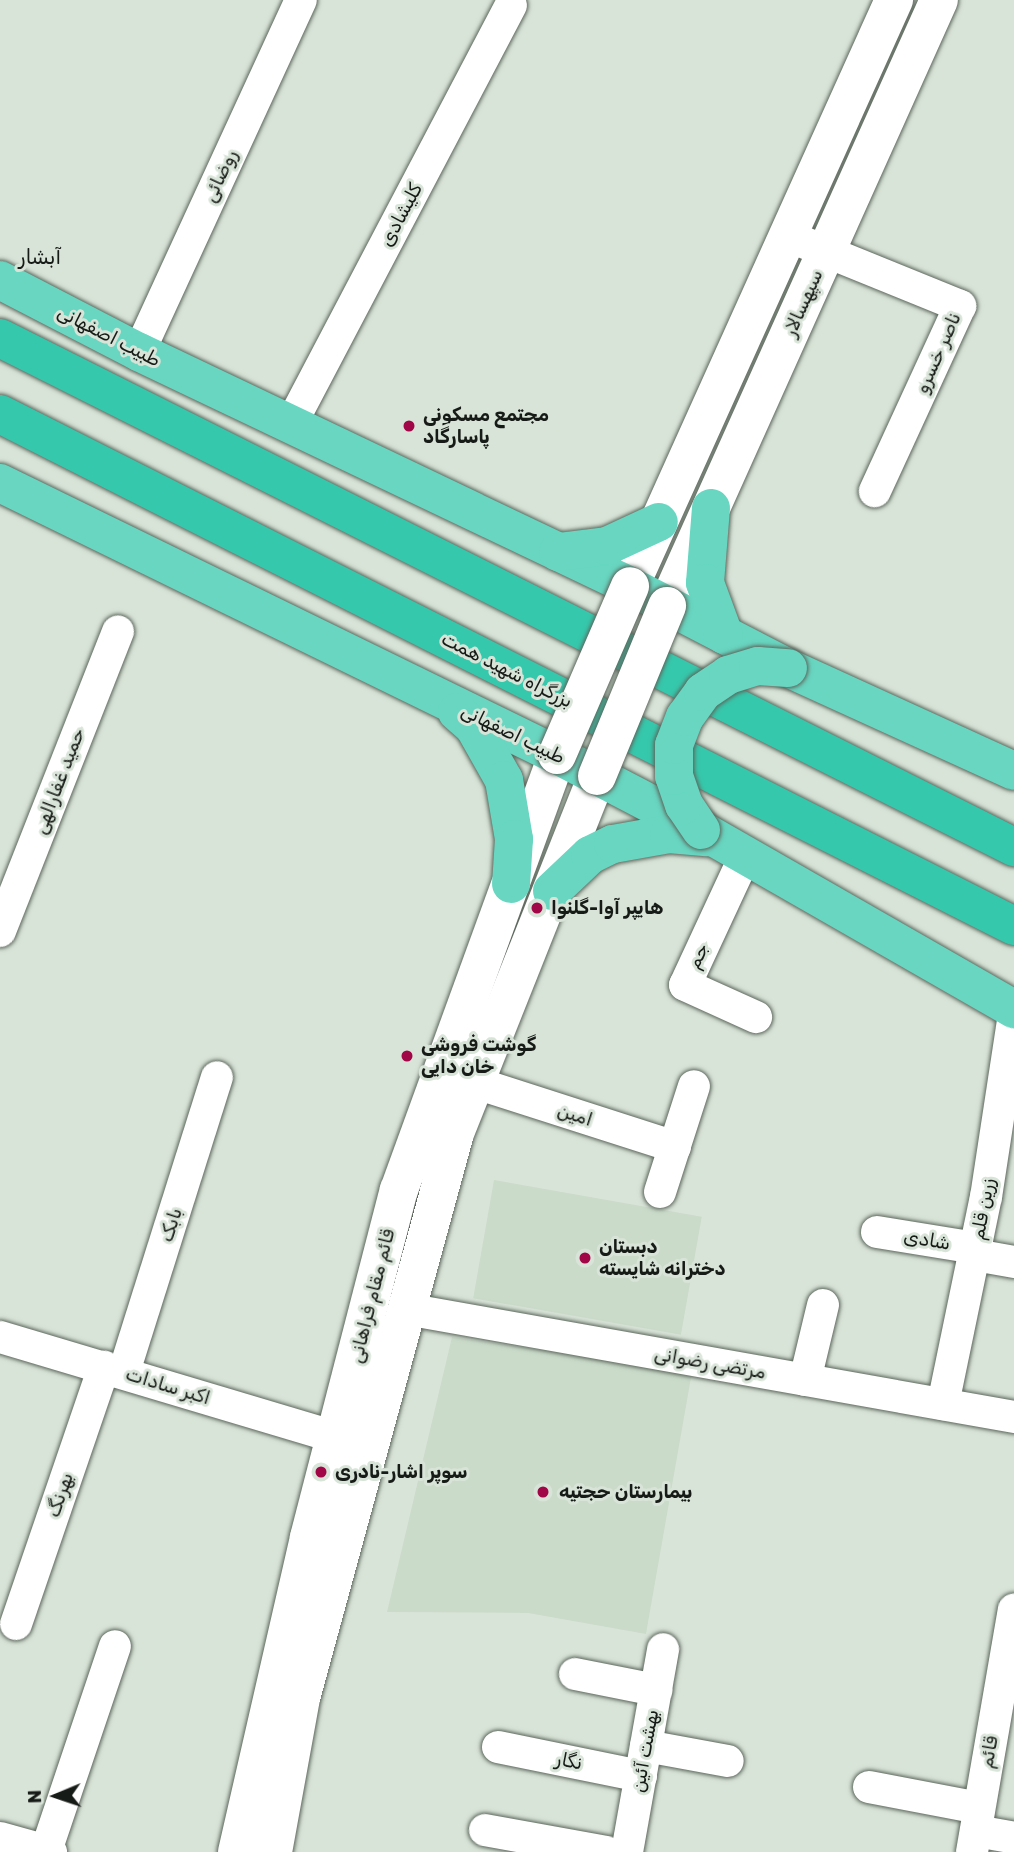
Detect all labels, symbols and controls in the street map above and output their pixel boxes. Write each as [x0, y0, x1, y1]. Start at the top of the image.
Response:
street label: روضائی [198, 146, 242, 206]
street label: کلیشادی [375, 179, 427, 251]
district label: آبشار [19, 244, 61, 270]
street label: سپهسالار [778, 266, 828, 340]
street label: طبیب اصفهانی [54, 300, 164, 372]
street label: ناصر خسرو [910, 309, 966, 397]
place label: مجتمع مسکونی پاسارگاد [423, 404, 549, 448]
marker: مجتمع مسکونی پاسارگاد [401, 418, 417, 434]
street label: بزرگراه شهید همت [438, 627, 576, 713]
street label: طبیب اصفهانی [457, 699, 569, 769]
street label: حمید غفارالهی [28, 725, 90, 837]
place label: هایپر آوا-گلنوا [551, 897, 663, 919]
marker: هایپر آوا-گلنوا [529, 900, 545, 916]
street label: جم [682, 940, 714, 972]
place label: گوشت فروشی خان دایی [421, 1034, 536, 1078]
marker: گوشت فروشی خان دایی [399, 1048, 415, 1064]
street label: امین [555, 1099, 595, 1131]
street label: زرین قلم [966, 1176, 1000, 1242]
street label: بابک [155, 1205, 187, 1245]
street label: شادی [902, 1225, 952, 1255]
street label: قائم مقام فراهانی [344, 1227, 400, 1365]
place label: دبستان دخترانه شایسته [599, 1236, 726, 1280]
marker: دبستان دخترانه شایسته [577, 1250, 593, 1266]
street label: مرتضی رضوانی [653, 1342, 767, 1384]
street label: اکبر سادات [123, 1362, 213, 1410]
place label: سوپر اشار-نادری [335, 1461, 468, 1483]
marker: سوپر اشار-نادری [313, 1464, 329, 1480]
street label: بهرنگ [42, 1470, 78, 1520]
place label: بیمارستان حجتیه [559, 1481, 692, 1503]
marker: بیمارستان حجتیه [533, 1482, 553, 1502]
street label: بهشت آئین [626, 1708, 664, 1794]
street label: قائم [975, 1734, 1003, 1770]
street label: نگار [554, 1747, 584, 1775]
north arrow [21, 1761, 91, 1831]
text: N [23, 1790, 46, 1804]

